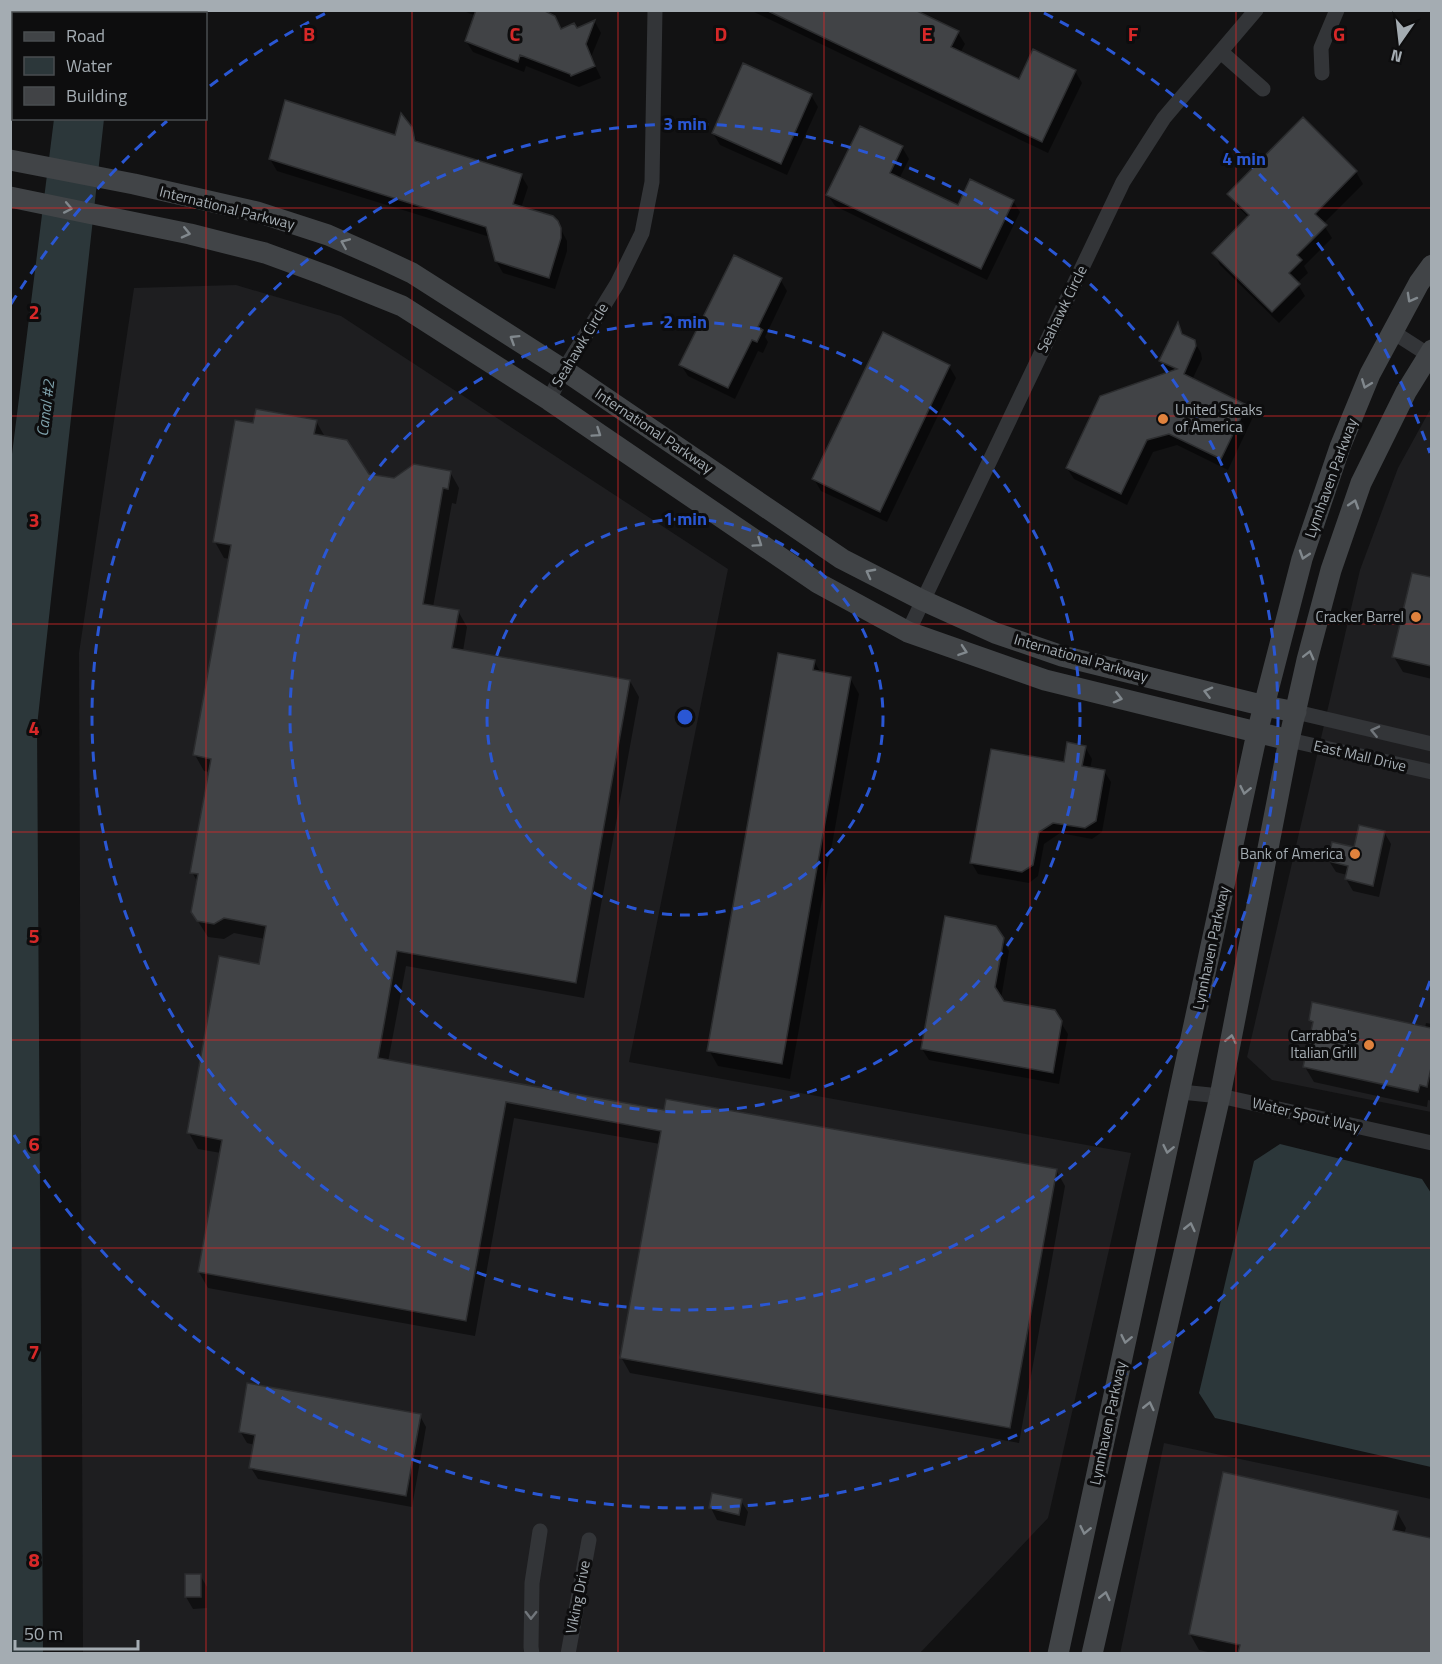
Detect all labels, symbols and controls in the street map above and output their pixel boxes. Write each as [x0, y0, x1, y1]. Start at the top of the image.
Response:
legend [12, 12, 207, 120]
north arrow [1370, 12, 1430, 72]
text: B [303, 18, 315, 49]
text: C [510, 18, 521, 49]
text: D [715, 18, 727, 49]
text: E [921, 18, 933, 49]
text: F [1128, 18, 1139, 49]
text: G [1333, 18, 1345, 49]
text: Road [66, 22, 105, 49]
text: N [1388, 44, 1405, 70]
text: Water [66, 52, 112, 79]
text: Building [66, 82, 127, 109]
text: 3 min [663, 110, 707, 137]
text: 4 min [1222, 145, 1266, 172]
street label: International Parkway [157, 180, 297, 235]
one-way arrow [63, 201, 73, 214]
one-way arrow [181, 226, 191, 239]
one-way arrow [341, 238, 352, 250]
street label: Seahawk Circle [1030, 261, 1093, 356]
one-way arrow [1407, 292, 1418, 302]
text: 2 [28, 296, 40, 327]
street label: Seahawk Circle [545, 298, 614, 391]
text: 2 min [663, 308, 707, 335]
one-way arrow [510, 335, 521, 346]
water label: Canal #2 [30, 377, 60, 438]
one-way arrow [1361, 378, 1373, 389]
street label: International Parkway [590, 382, 718, 479]
place label: United Steaks of America [1175, 398, 1263, 438]
marker: United Steaks of America [1156, 412, 1170, 426]
street label: Lynnhaven Parkway [1298, 415, 1363, 541]
one-way arrow [590, 426, 601, 437]
one-way arrow [1346, 499, 1359, 510]
text: 3 [28, 504, 40, 535]
text: 1 min [663, 505, 707, 532]
one-way arrow [751, 536, 762, 547]
one-way arrow [1298, 549, 1311, 560]
one-way arrow [866, 569, 876, 580]
place label: Cracker Barrel [1316, 605, 1404, 628]
marker: Cracker Barrel [1409, 610, 1423, 624]
street label: International Parkway [1011, 627, 1151, 688]
one-way arrow [957, 644, 968, 657]
one-way arrow [1301, 650, 1314, 660]
one-way arrow [1203, 687, 1214, 699]
one-way arrow [1113, 691, 1123, 704]
centre of rings [675, 707, 695, 727]
text: 4 [28, 712, 40, 743]
one-way arrow [1370, 725, 1380, 738]
street label: East Mall Drive [1311, 734, 1409, 777]
one-way arrow [1239, 785, 1252, 795]
place label: Bank of America [1240, 842, 1343, 865]
marker: Bank of America [1348, 847, 1362, 861]
street label: Lynnhaven Parkway [1186, 884, 1235, 1012]
text: 5 [28, 920, 40, 951]
place label: Carrabba's Italian Grill [1290, 1024, 1357, 1064]
one-way arrow [1224, 1034, 1237, 1044]
marker: Carrabba's Italian Grill [1362, 1038, 1376, 1052]
street label: Water Spout Way [1250, 1091, 1362, 1138]
text: 6 [28, 1128, 40, 1159]
one-way arrow [1162, 1143, 1175, 1153]
one-way arrow [1182, 1223, 1195, 1233]
one-way arrow [1121, 1334, 1134, 1344]
text: 7 [28, 1336, 40, 1367]
street label: Lynnhaven Parkway [1083, 1359, 1132, 1487]
one-way arrow [1141, 1402, 1154, 1412]
one-way arrow [1079, 1524, 1092, 1534]
text: 8 [28, 1544, 40, 1575]
street label: Viking Drive [559, 1558, 596, 1636]
one-way arrow [1098, 1592, 1111, 1602]
one-way arrow [525, 1610, 537, 1619]
scale bar [15, 1613, 138, 1651]
text: 50 m [24, 1620, 63, 1647]

